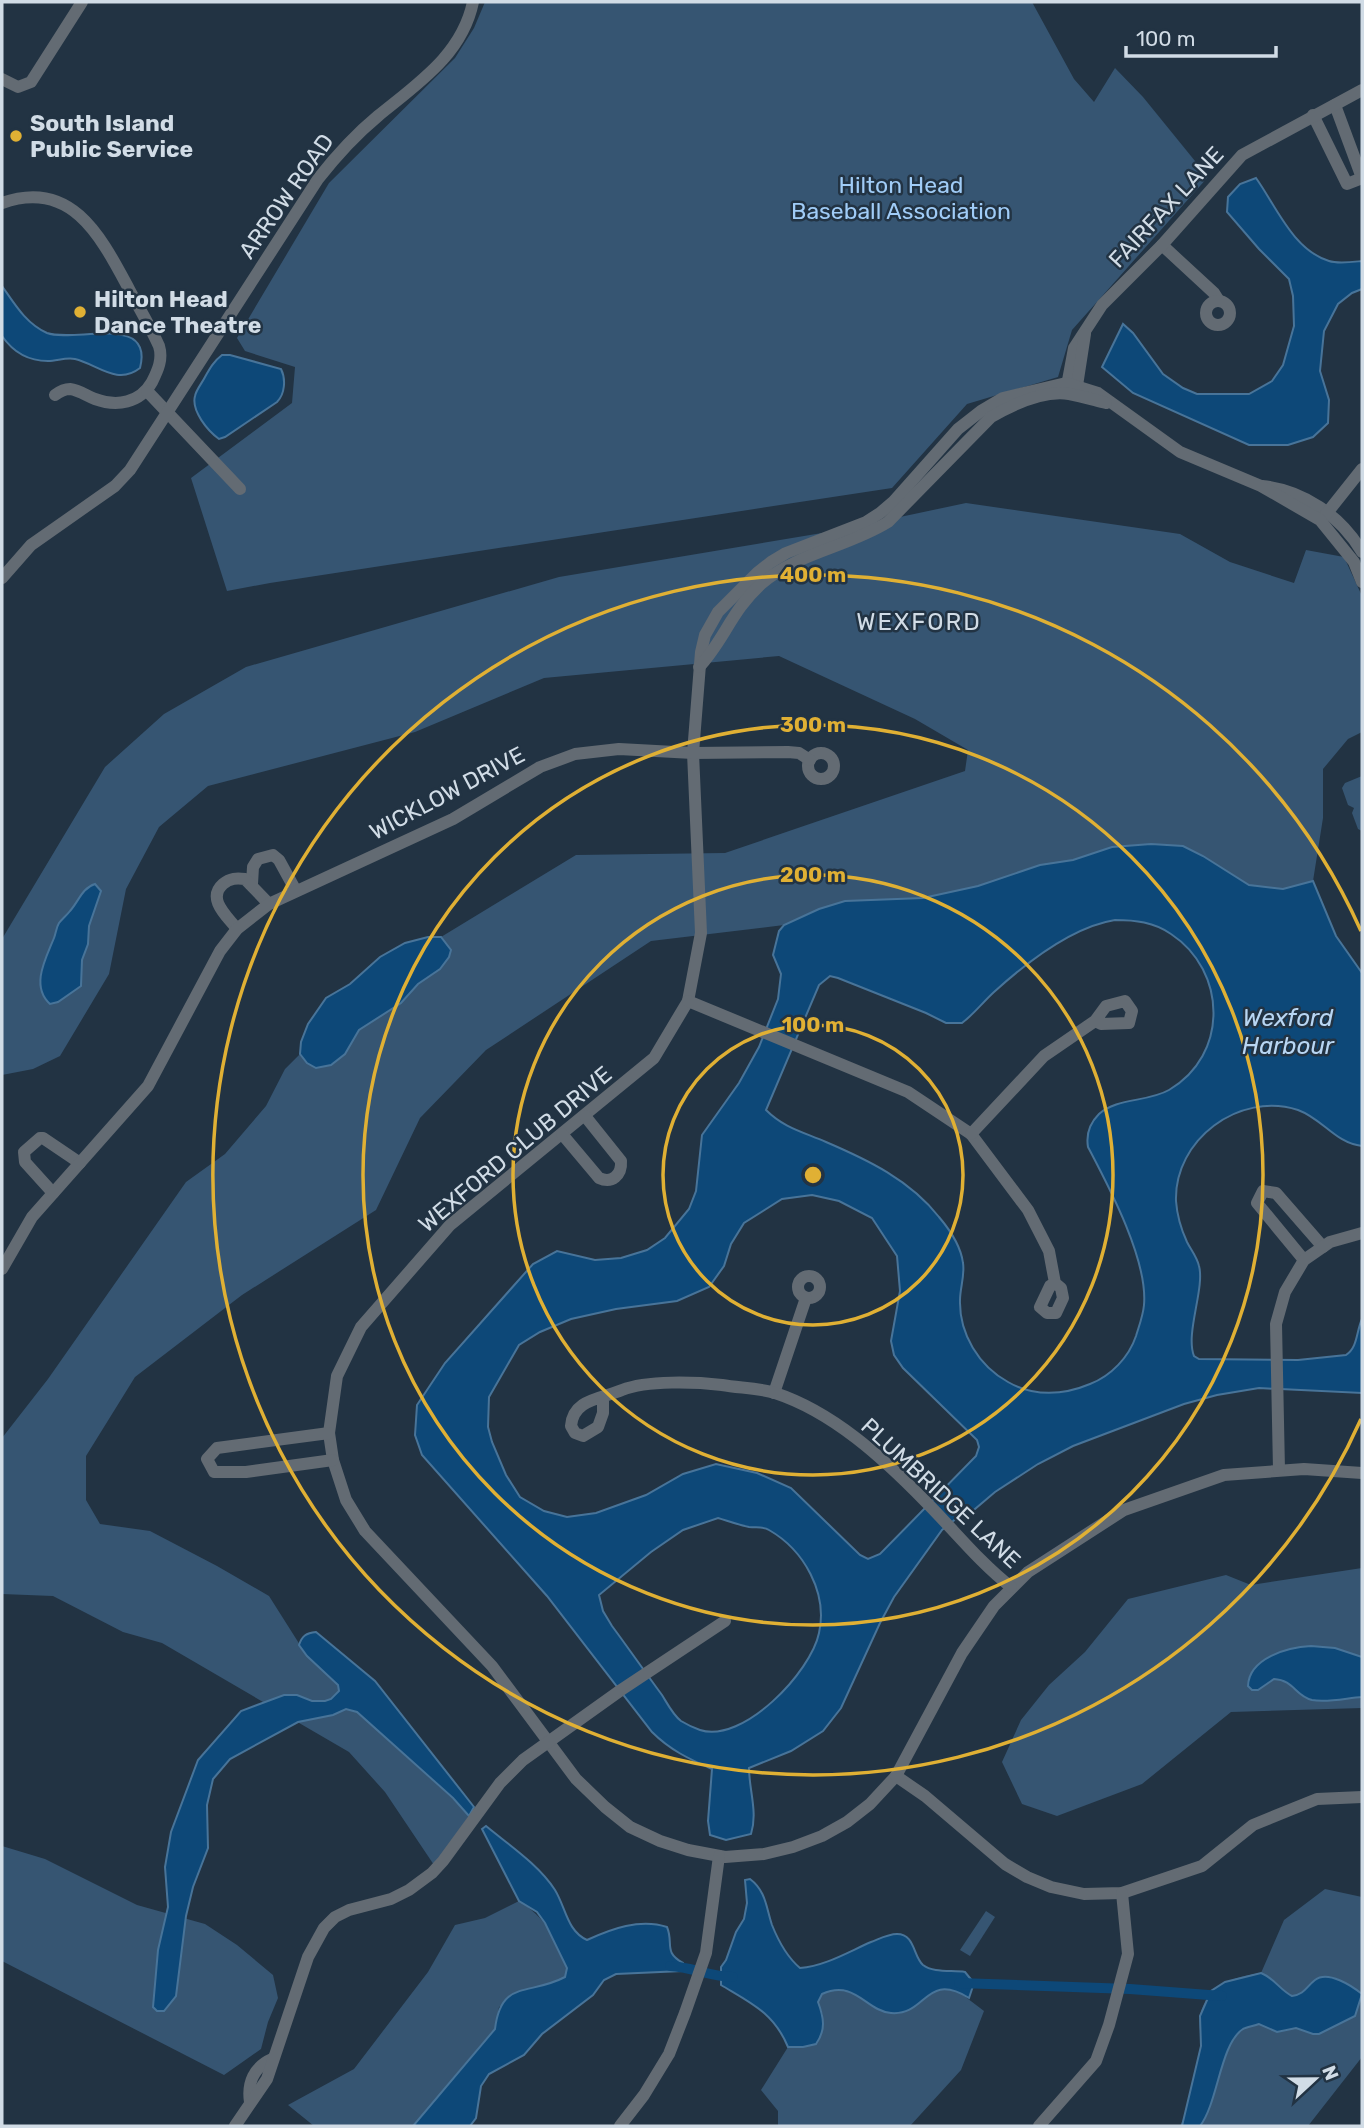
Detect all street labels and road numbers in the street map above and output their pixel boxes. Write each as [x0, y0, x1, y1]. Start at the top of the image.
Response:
street label: ARROW ROAD [233, 128, 339, 264]
street label: FAIRFAX LANE [1103, 141, 1229, 273]
street label: WICKLOW DRIVE [365, 740, 529, 846]
street label: WEXFORD CLUB DRIVE [413, 1060, 617, 1238]
street label: PLUMBRIDGE LANE [855, 1412, 1027, 1574]

